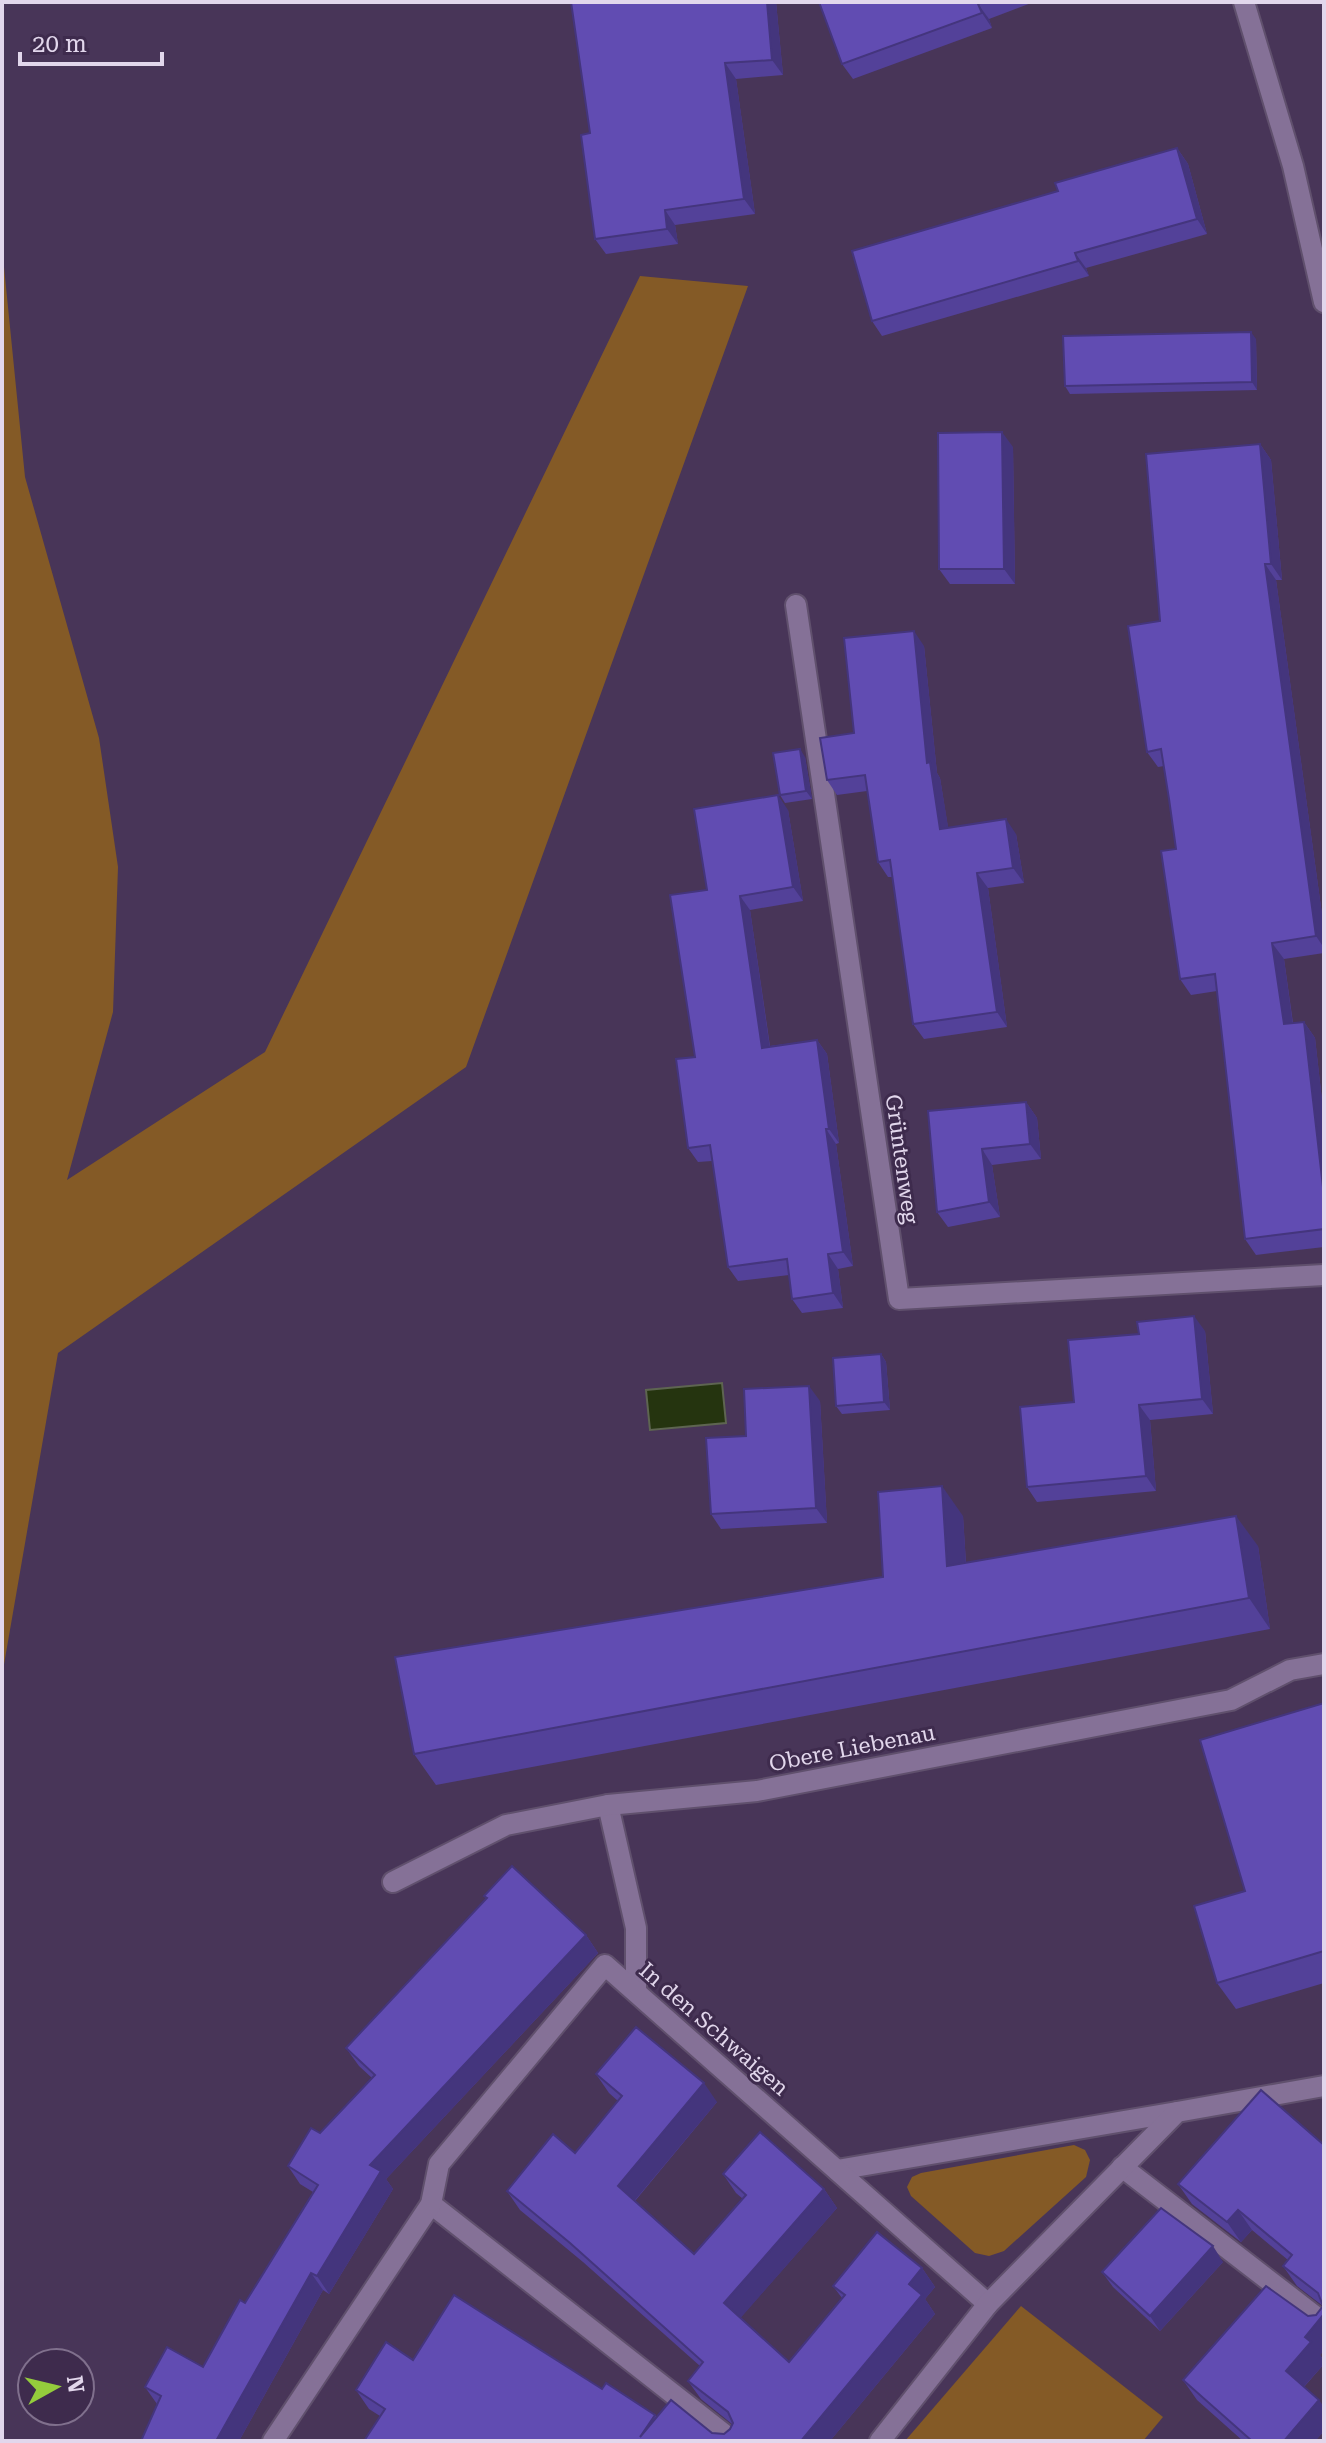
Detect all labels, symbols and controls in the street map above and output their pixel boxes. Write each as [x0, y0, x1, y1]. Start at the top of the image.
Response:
scale bar [20, 16, 162, 66]
text: 20 m [32, 30, 87, 58]
street label: Grüntenweg [881, 1093, 924, 1226]
street label: Obere Liebenau [767, 1720, 937, 1776]
street label: In den Schwaigen [634, 1957, 794, 2101]
north arrow [16, 2347, 96, 2427]
text: N [62, 2374, 89, 2394]

